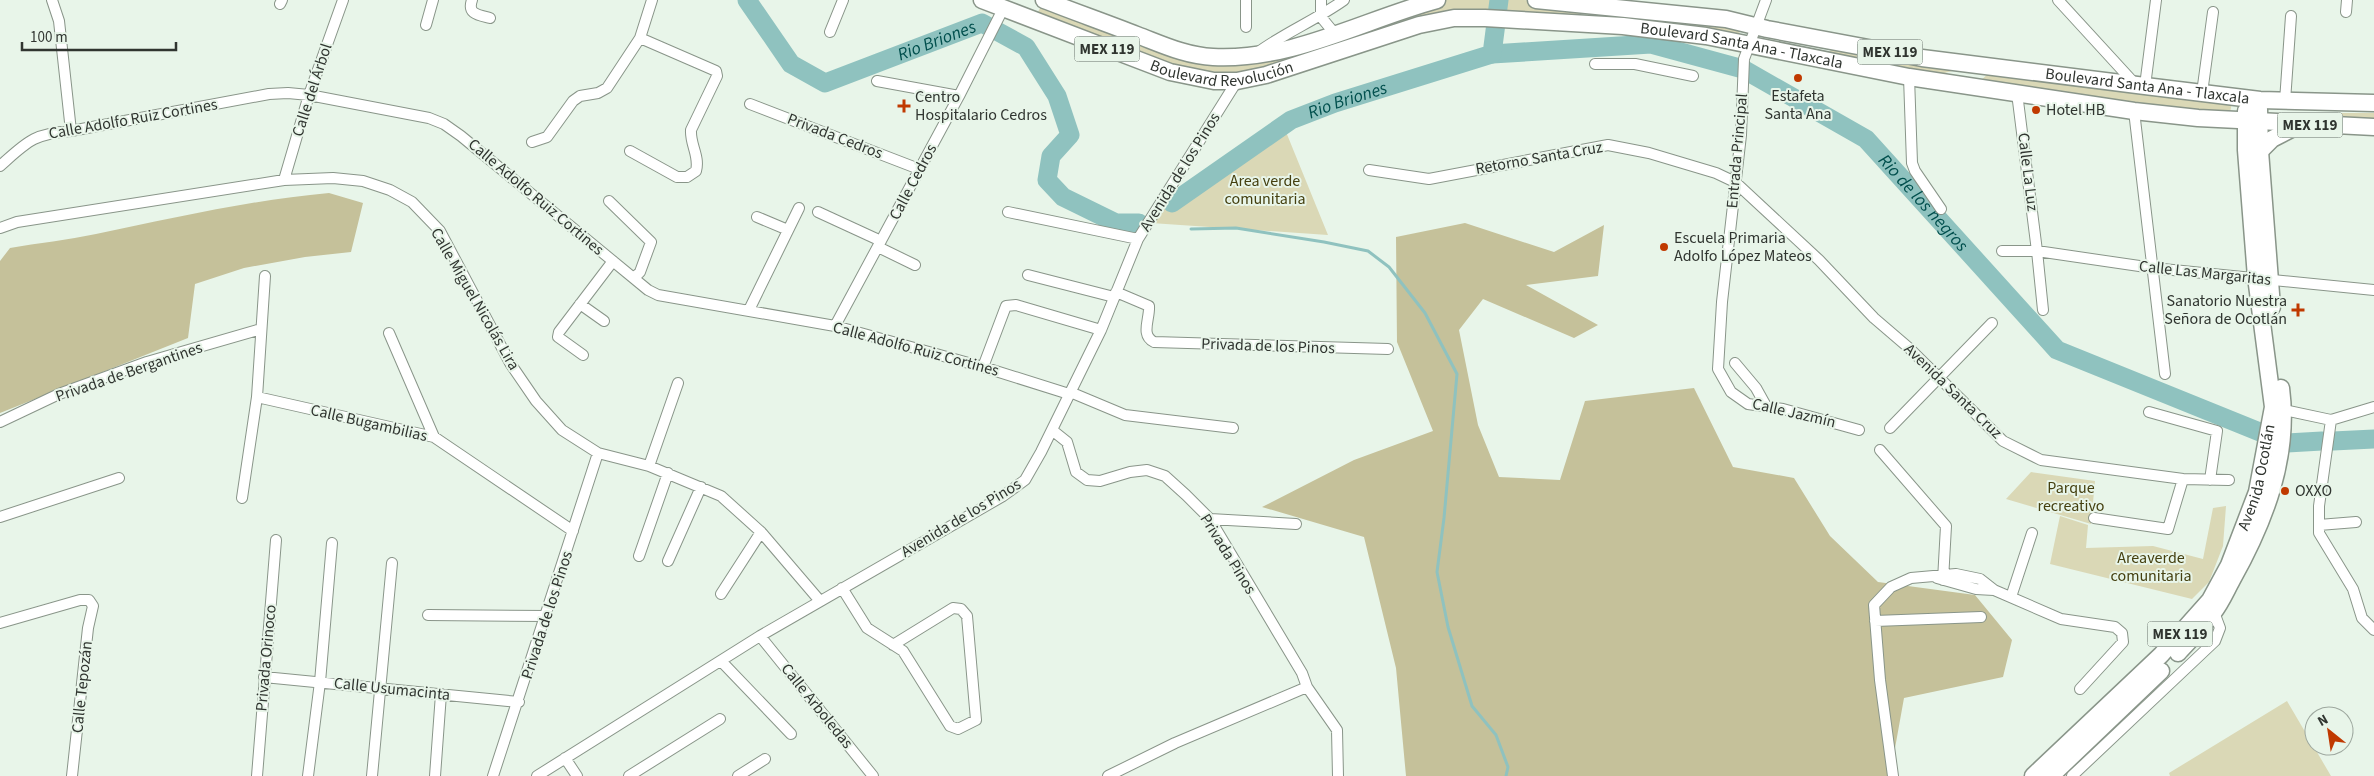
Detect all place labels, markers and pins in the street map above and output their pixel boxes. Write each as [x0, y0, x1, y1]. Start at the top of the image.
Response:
marker: Estafeta Santa Ana [1792, 72, 1804, 84]
place label: Estafeta Santa Ana [1764, 85, 1832, 125]
place label: Centro Hospitalario Cedros [915, 86, 1047, 126]
marker: Centro Hospitalario Cedros [897, 99, 911, 113]
place label: Hotel HB [2046, 99, 2105, 121]
marker: Hotel HB [2030, 104, 2042, 116]
place label: Escuela Primaria Adolfo López Mateos [1674, 227, 1812, 267]
marker: Escuela Primaria Adolfo López Mateos [1658, 241, 1670, 253]
place label: Sanatorio Nuestra Señora de Ocotlán [2164, 290, 2287, 330]
marker: Sanatorio Nuestra Señora de Ocotlán [2291, 303, 2305, 317]
place label: OXXO [2295, 480, 2332, 502]
marker: OXXO [2279, 485, 2291, 497]

